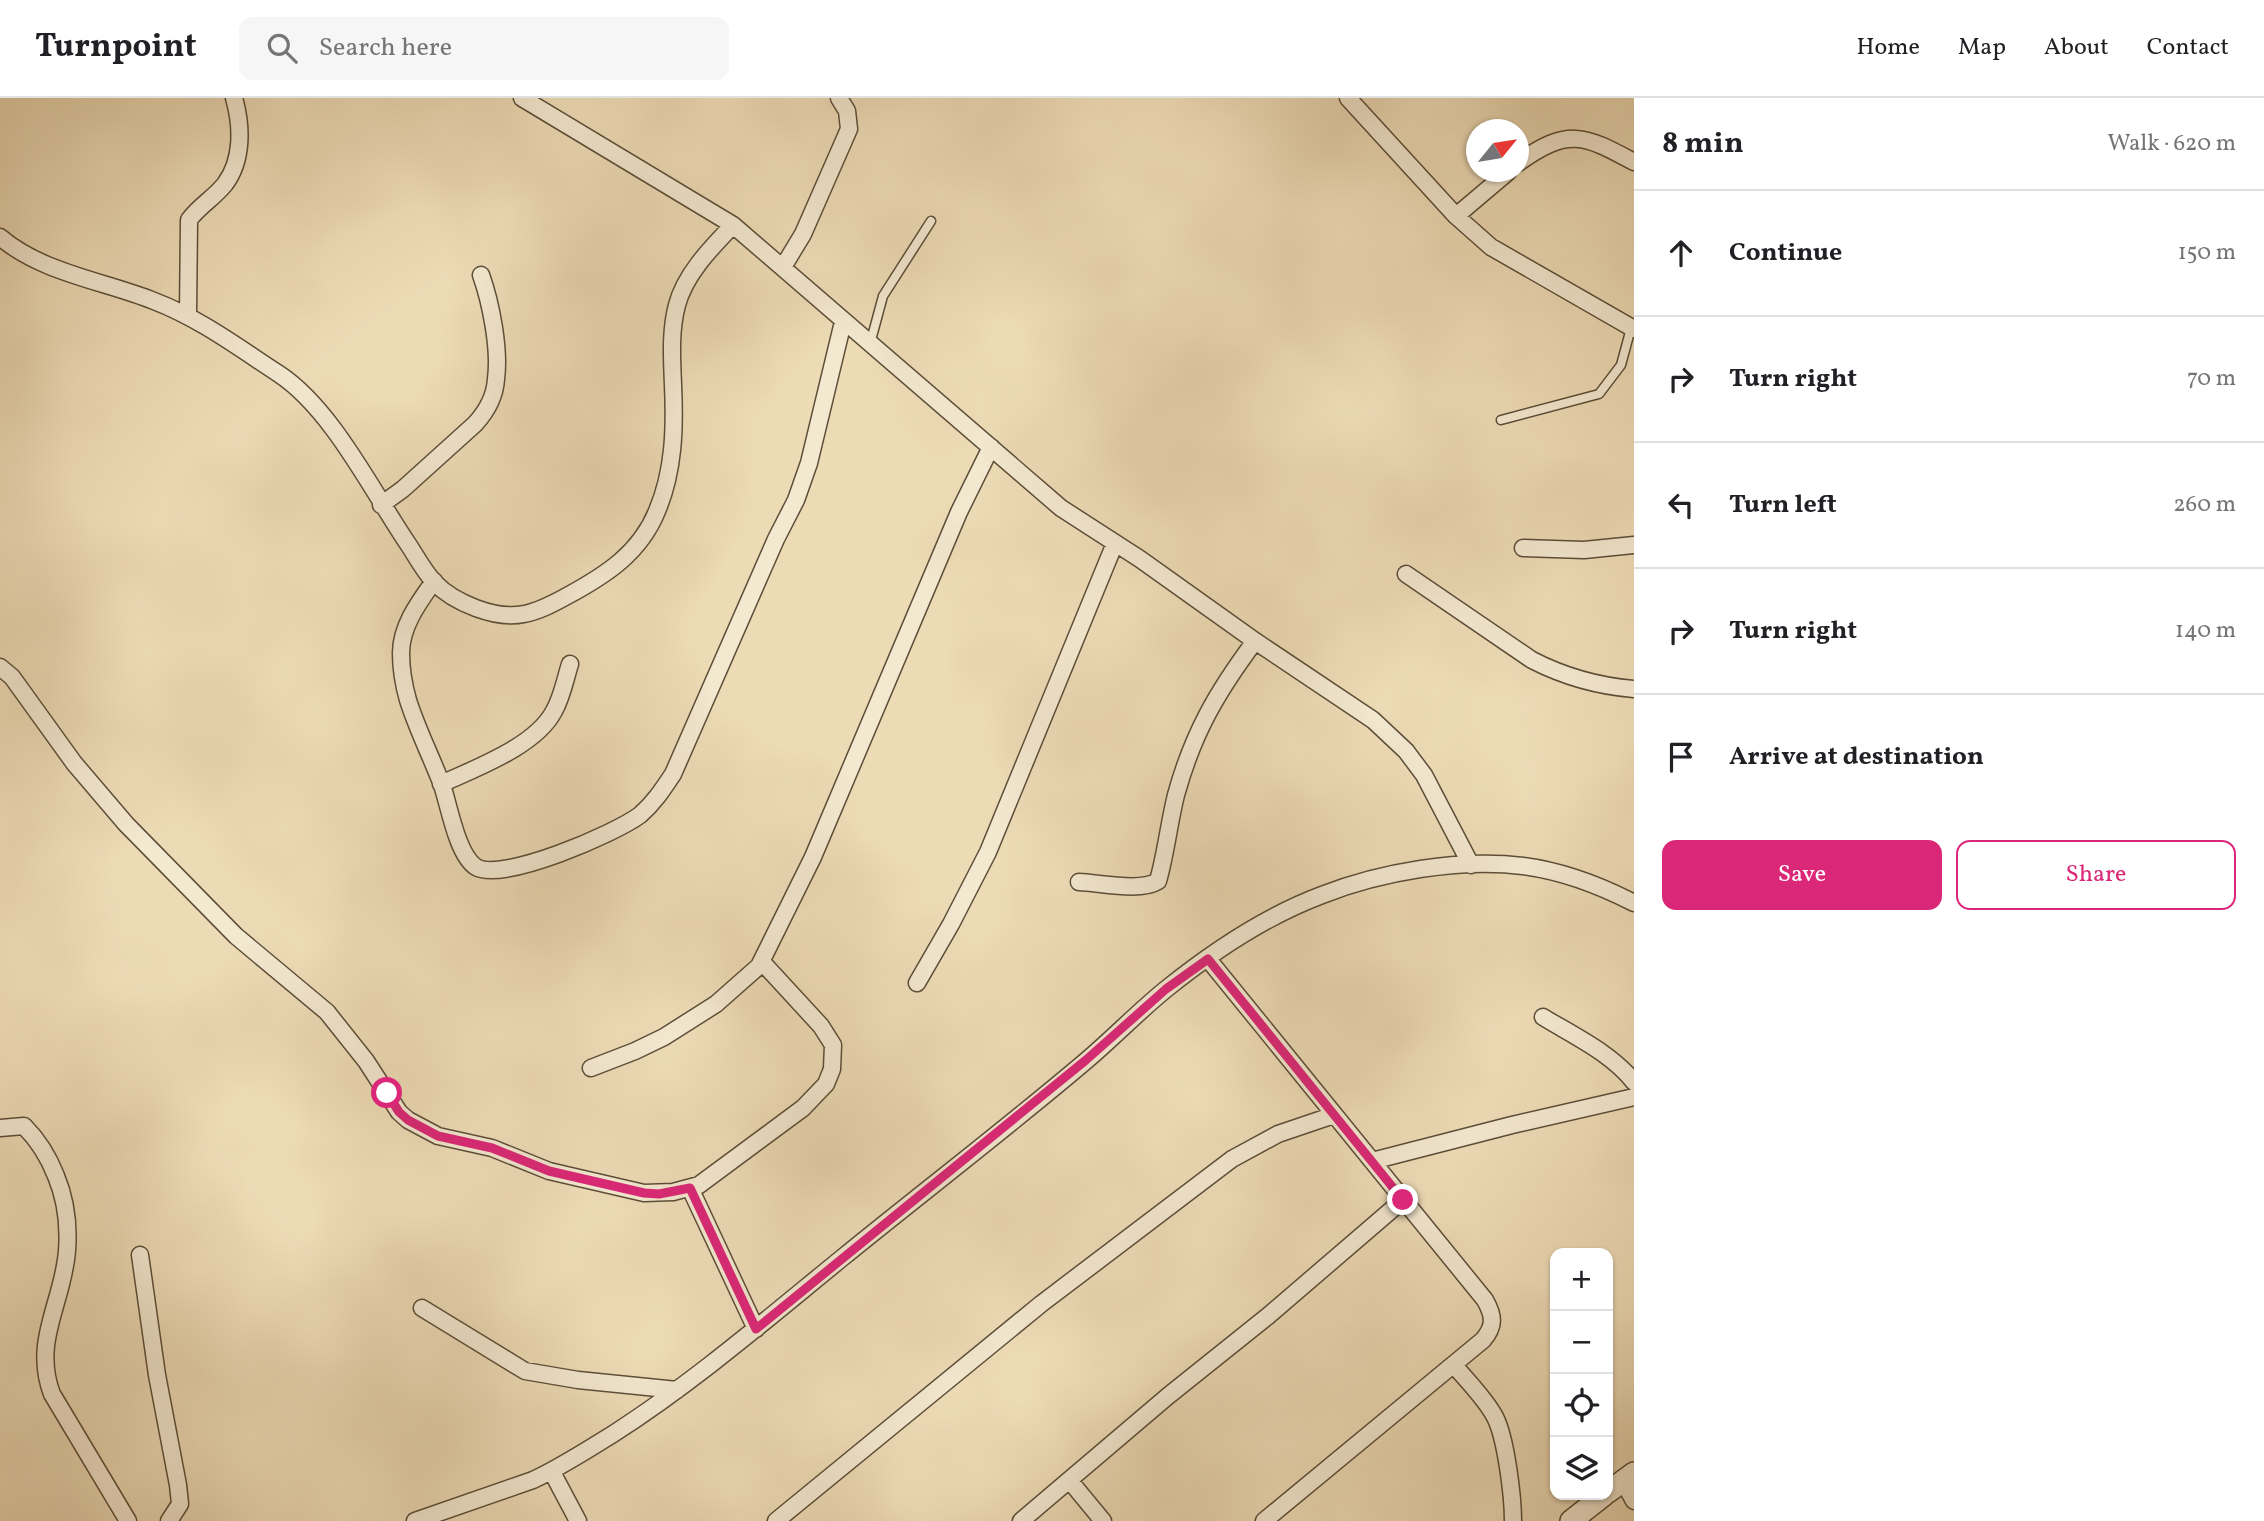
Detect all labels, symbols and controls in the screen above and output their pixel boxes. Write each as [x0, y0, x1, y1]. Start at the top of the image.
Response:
search box [239, 17, 729, 80]
text: Turnpoint [35, 25, 197, 71]
icon: search [263, 29, 301, 67]
text: Search here [319, 30, 452, 66]
text: Home [1856, 31, 1920, 65]
text: Map [1958, 31, 2006, 65]
text: About [2044, 31, 2109, 65]
text: Contact [2147, 31, 2229, 65]
north arrow [1466, 119, 1529, 182]
text: 8 min [1662, 123, 1744, 165]
text: Walk · 620 m [2107, 128, 2236, 160]
icon: ahead [1662, 234, 1700, 272]
text: Continue [1729, 235, 1842, 271]
text: 150 m [2178, 237, 2236, 269]
icon: right [1662, 360, 1700, 398]
text: Turn right [1729, 361, 1857, 397]
text: 70 m [2187, 363, 2236, 395]
icon: left [1662, 486, 1700, 524]
text: Turn left [1729, 487, 1837, 523]
text: 260 m [2173, 489, 2236, 521]
icon: right [1662, 612, 1700, 650]
text: Turn right [1729, 613, 1857, 649]
text: 140 m [2175, 615, 2236, 647]
icon: arrive [1662, 738, 1700, 776]
text: Arrive at destination [1729, 739, 1984, 775]
button: Save [1662, 840, 1942, 910]
button: Share [1956, 840, 2236, 910]
route start [371, 1077, 402, 1108]
route end [1387, 1184, 1418, 1215]
map controls [1550, 1248, 1613, 1500]
button: + [1550, 1248, 1613, 1311]
button: − [1550, 1311, 1613, 1374]
button: locate [1550, 1374, 1613, 1437]
button: layers [1550, 1437, 1613, 1500]

